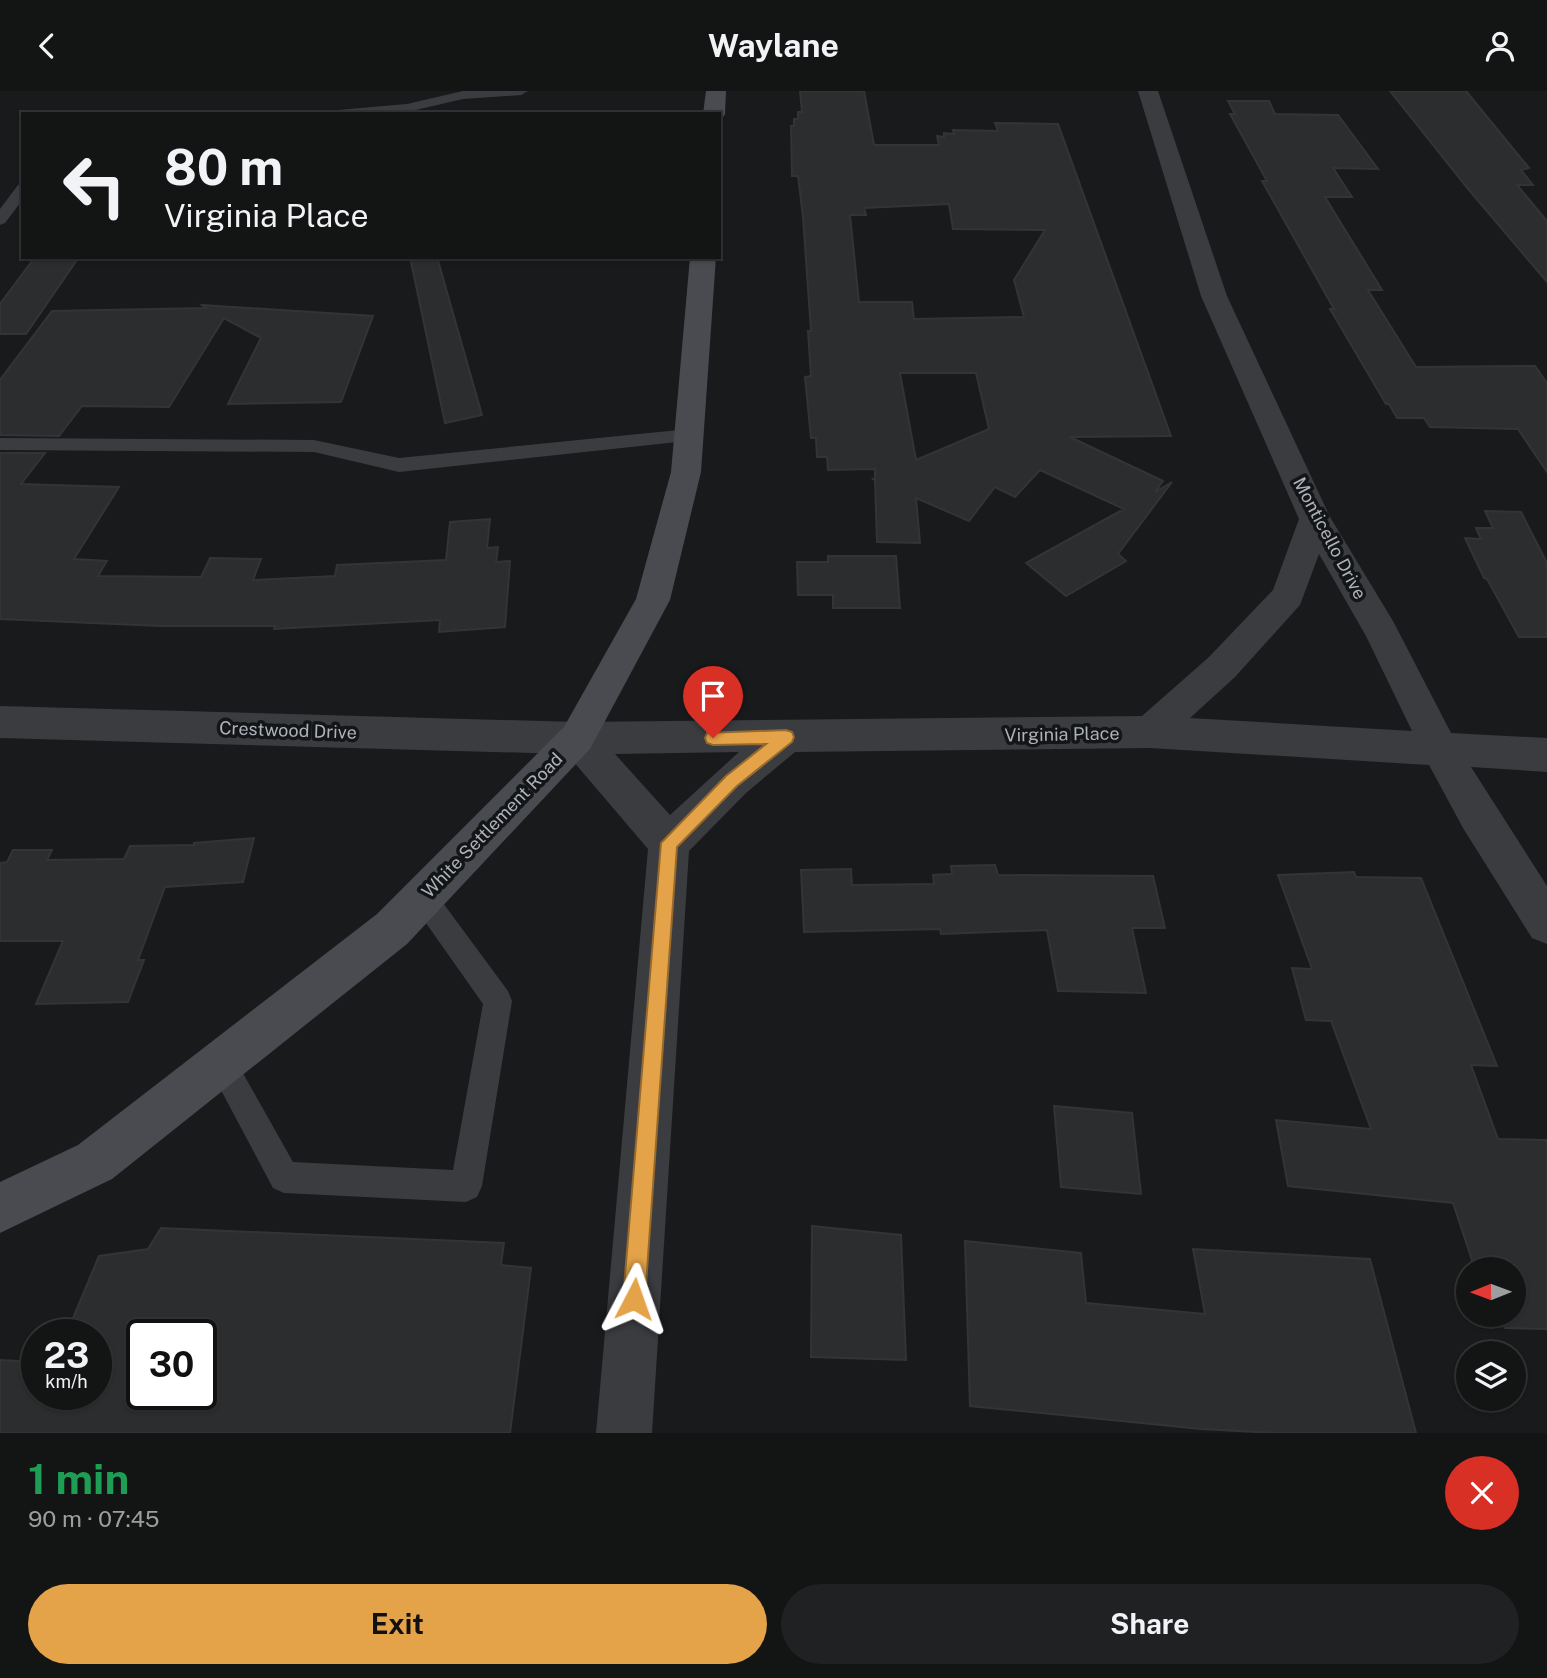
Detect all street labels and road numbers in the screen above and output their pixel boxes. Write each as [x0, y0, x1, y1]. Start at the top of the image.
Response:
street label: Monticello Drive [1289, 473, 1371, 603]
street label: Crestwood Drive [219, 717, 357, 743]
street label: Virginia Place [1004, 722, 1120, 746]
street label: White Settlement Road [417, 748, 567, 902]

